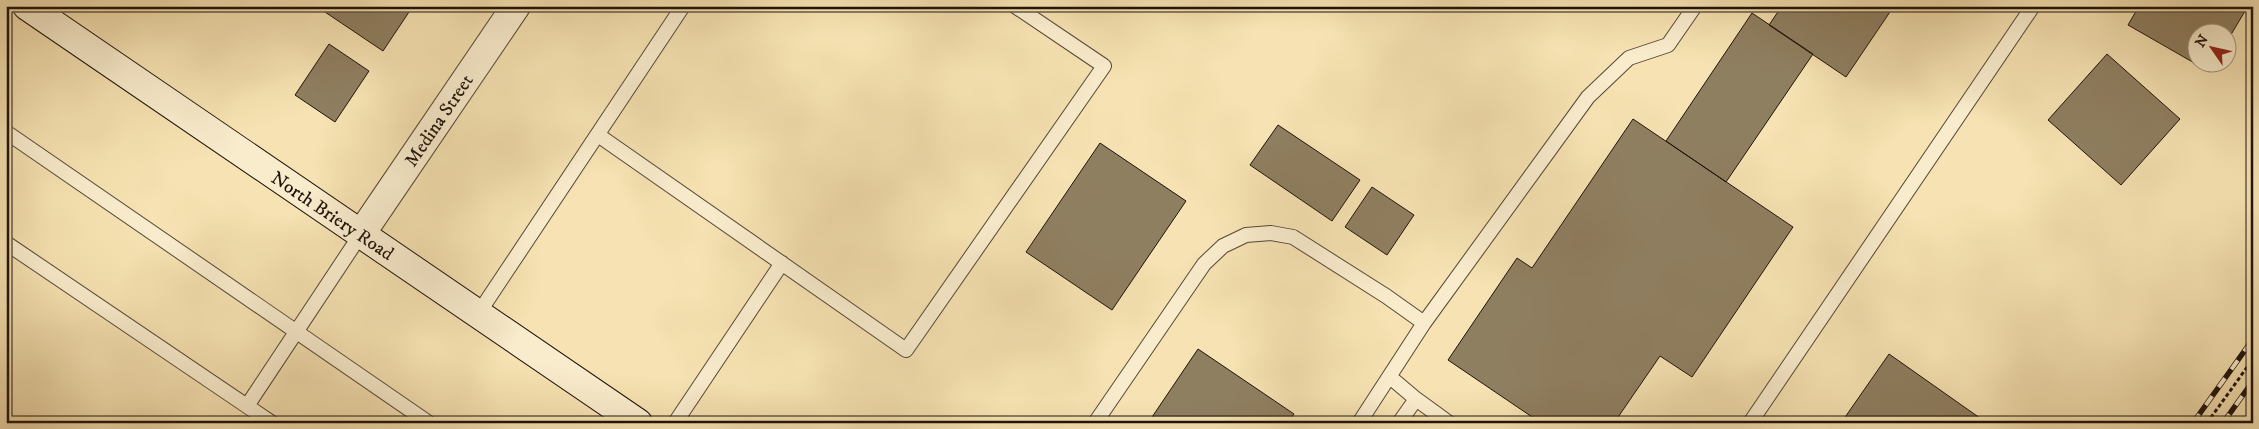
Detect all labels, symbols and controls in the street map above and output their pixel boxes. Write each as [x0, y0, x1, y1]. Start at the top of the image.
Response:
north arrow [2186, 22, 2236, 72]
text: N [2191, 31, 2213, 51]
street label: Medina Street [400, 70, 479, 171]
street label: North Briery Road [267, 167, 398, 266]

